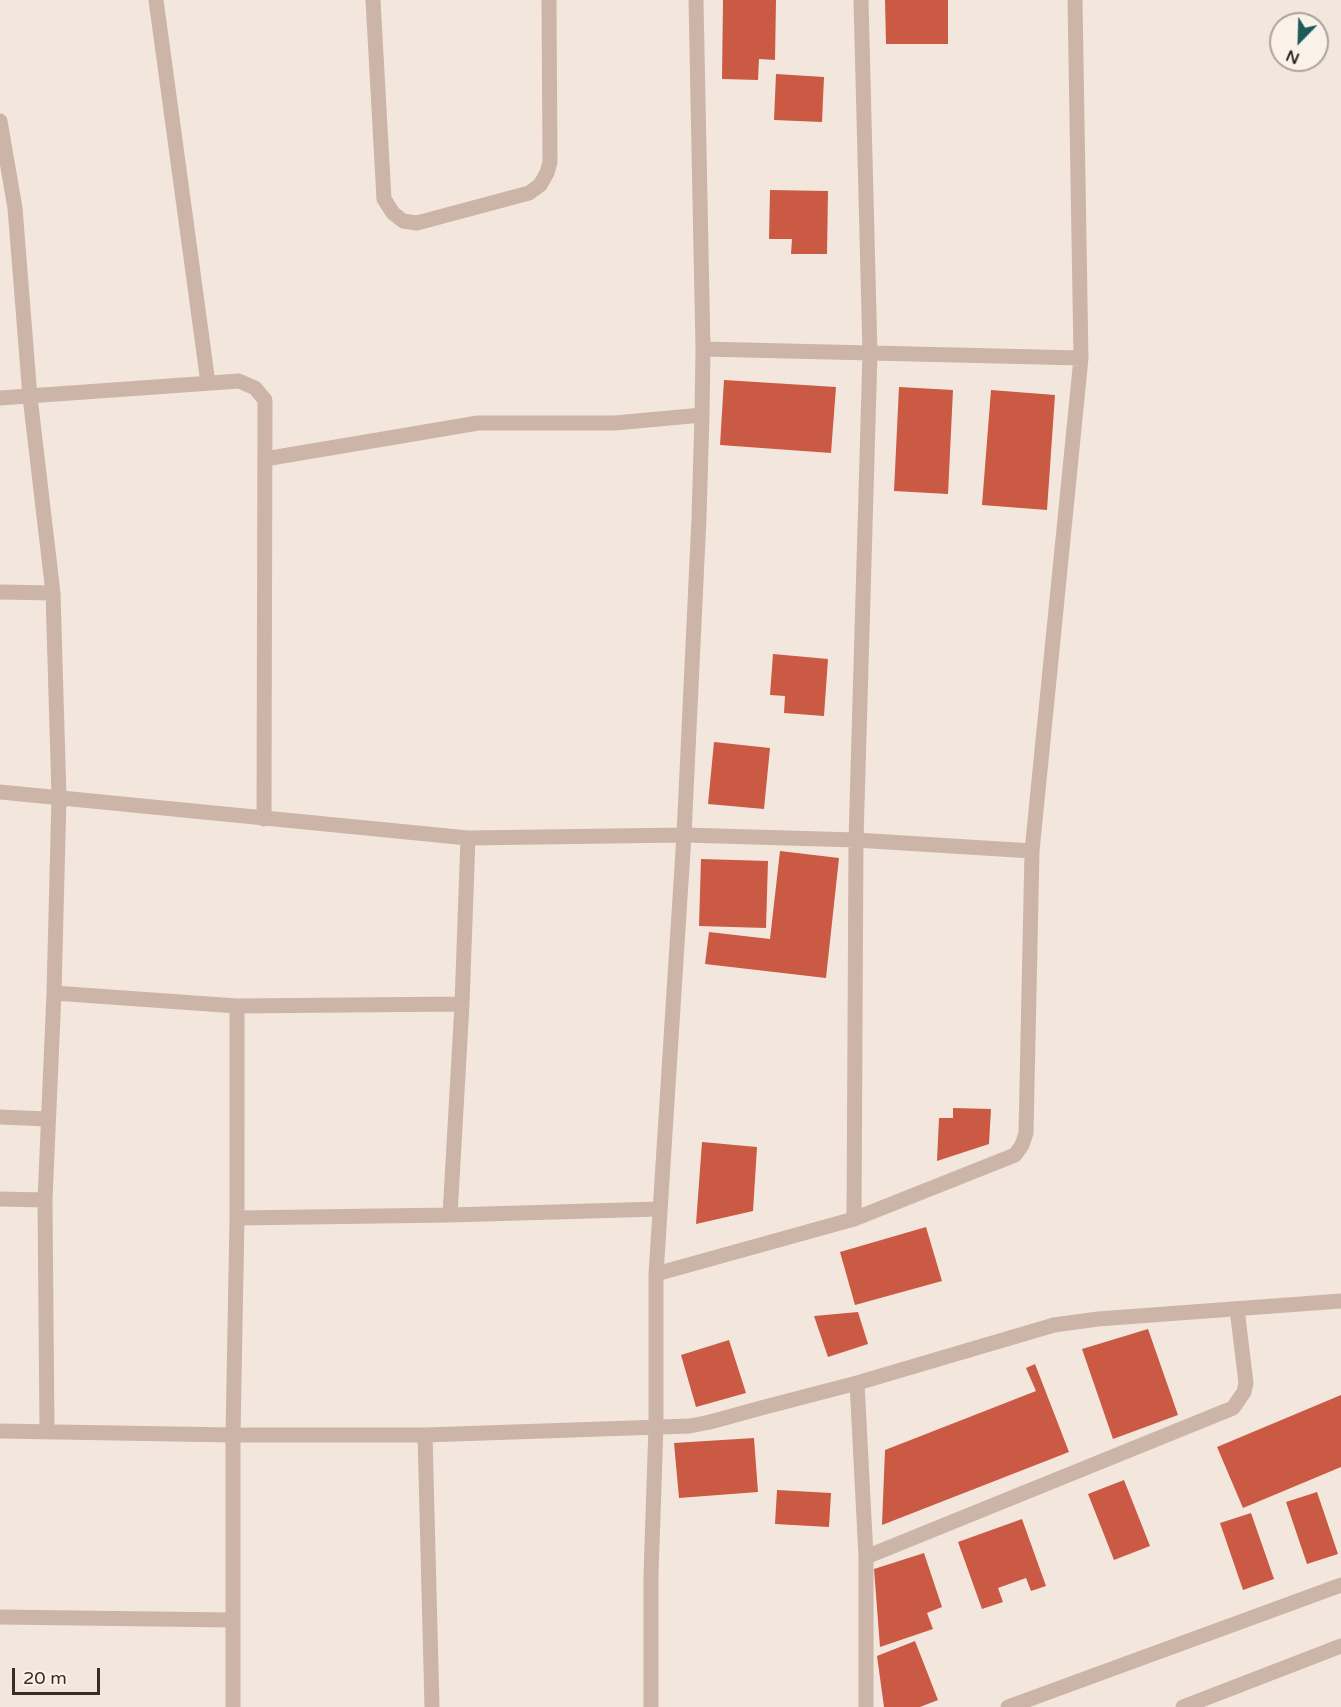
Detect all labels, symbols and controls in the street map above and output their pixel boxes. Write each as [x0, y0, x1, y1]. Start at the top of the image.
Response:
north arrow [1269, 12, 1329, 72]
text: N [1283, 45, 1303, 68]
scale bar [15, 1656, 104, 1694]
text: 20 m [23, 1667, 67, 1689]

